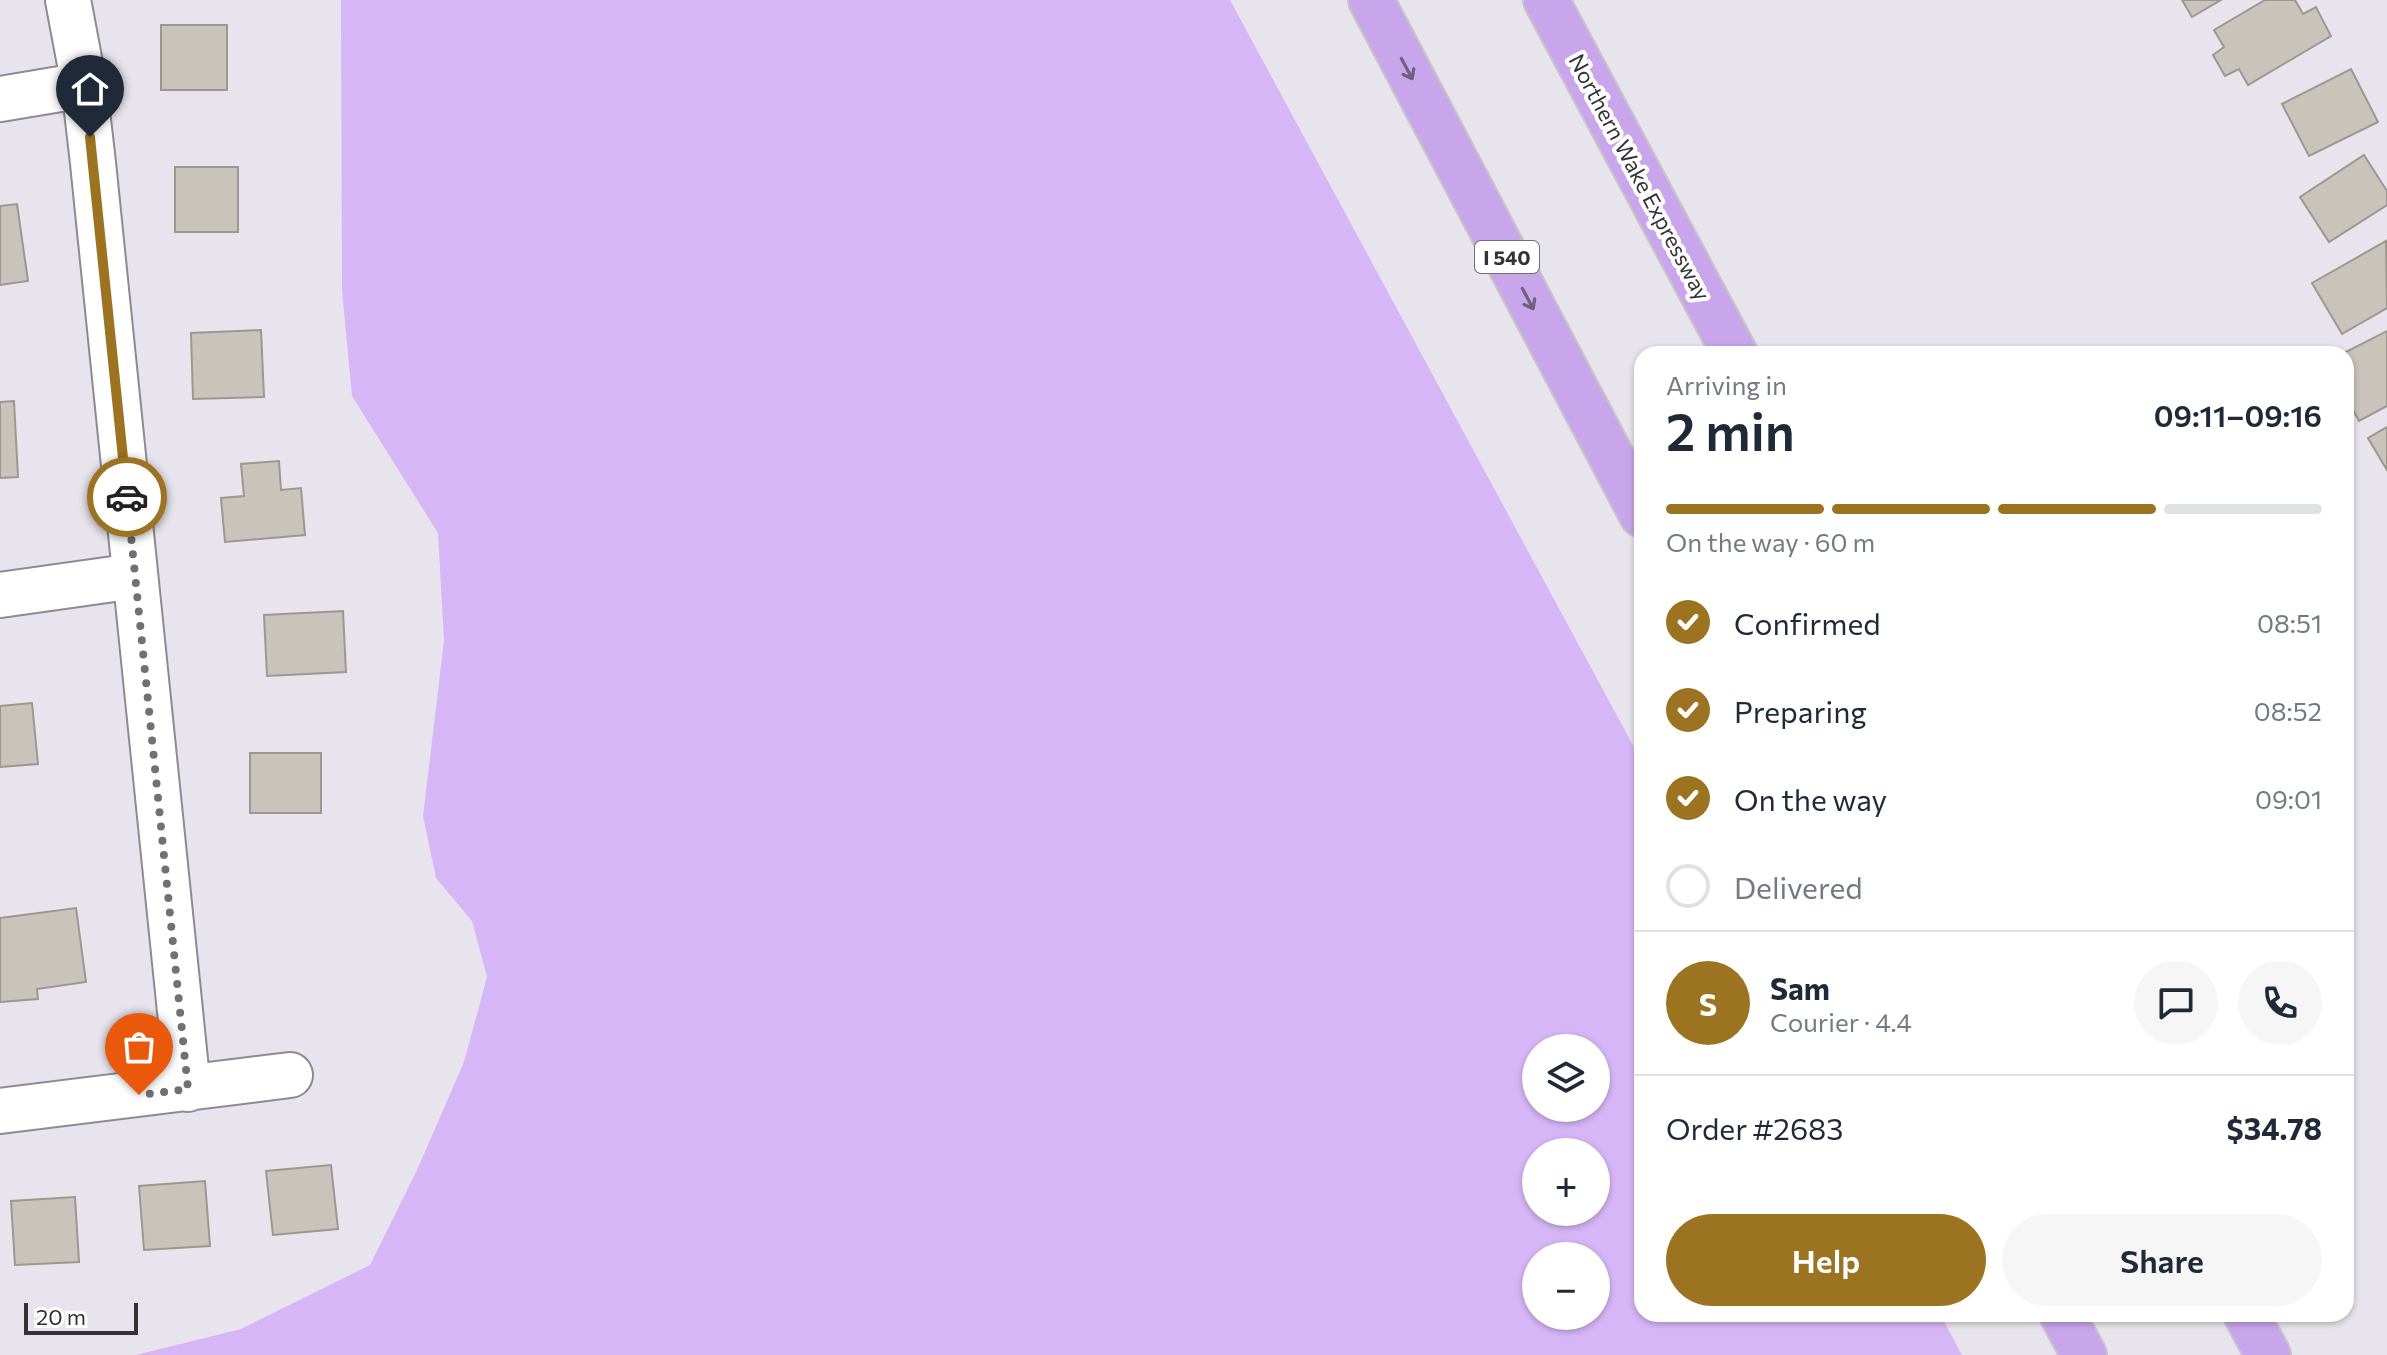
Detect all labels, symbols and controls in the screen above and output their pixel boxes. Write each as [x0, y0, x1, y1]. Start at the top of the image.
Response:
street label: Northern Wake Expressway [1564, 49, 1716, 305]
pin [56, 55, 124, 137]
one-way arrow [1400, 57, 1416, 80]
icon: home [68, 67, 112, 111]
road number: I 540 [1475, 241, 1539, 273]
one-way arrow [1521, 287, 1537, 311]
text: Arriving in [1666, 369, 1787, 400]
text: 09:11–09:16 [2154, 396, 2322, 433]
text: 2 min [1666, 398, 1795, 462]
courier [87, 457, 167, 537]
icon: car [105, 475, 149, 519]
text: On the way · 60 m [1666, 526, 1875, 557]
icon: check [1666, 600, 1710, 644]
text: Confirmed [1734, 604, 1881, 641]
text: 08:51 [2257, 607, 2322, 638]
icon: check [1666, 688, 1710, 732]
text: Preparing [1734, 692, 1867, 729]
text: 08:52 [2254, 695, 2322, 726]
icon: check [1666, 776, 1710, 820]
text: On the way [1734, 780, 1887, 817]
text: 09:01 [2255, 783, 2322, 814]
text: Delivered [1734, 868, 1863, 905]
button: chat [2134, 961, 2218, 1045]
button: phone [2238, 961, 2322, 1045]
text: Sam [1770, 969, 1830, 1006]
text: S [1699, 985, 1717, 1022]
text: Courier · 4.4 [1770, 1006, 1912, 1037]
pin [105, 1013, 173, 1095]
icon: bag [117, 1025, 161, 1069]
map controls [1522, 1034, 1610, 1330]
button: layers [1522, 1034, 1610, 1122]
text: Order #2683 [1666, 1109, 1843, 1146]
text: $34.78 [2227, 1109, 2322, 1146]
button: + [1522, 1138, 1610, 1226]
button: Help [1666, 1214, 1986, 1306]
button: Share [2002, 1214, 2322, 1306]
button: − [1522, 1242, 1610, 1330]
scale bar [24, 1299, 138, 1335]
text: 20 m [36, 1303, 86, 1330]

